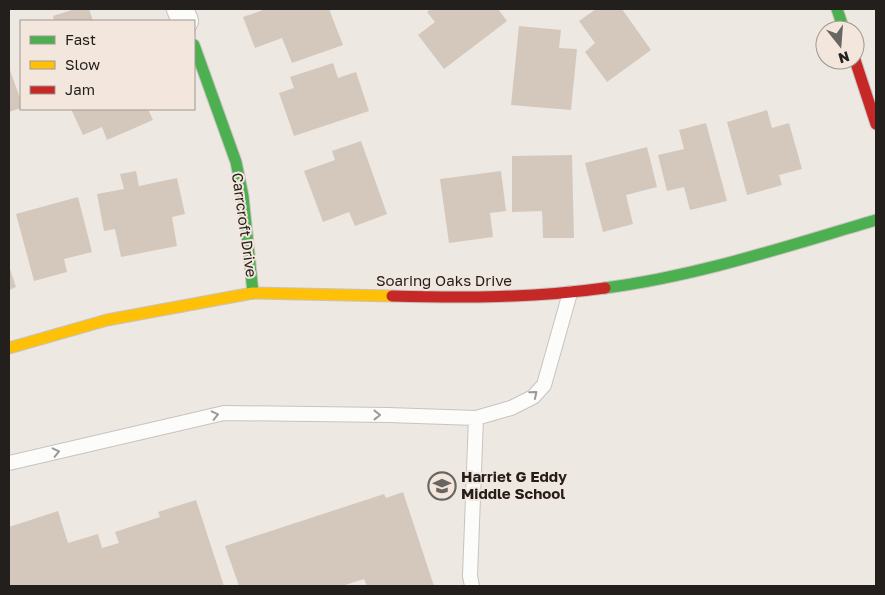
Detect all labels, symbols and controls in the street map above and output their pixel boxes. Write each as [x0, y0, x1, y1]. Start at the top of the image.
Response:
legend [20, 20, 195, 110]
north arrow [815, 20, 865, 70]
text: Fast [65, 30, 96, 48]
text: N [836, 48, 852, 68]
text: Slow [65, 55, 100, 73]
text: Jam [65, 80, 95, 98]
street label: Carrcroft Drive [229, 171, 261, 279]
street label: Soaring Oaks Drive [376, 271, 512, 289]
one-way arrow [528, 392, 537, 400]
one-way arrow [373, 409, 381, 420]
one-way arrow [210, 411, 219, 421]
one-way arrow [52, 447, 61, 458]
place label: Harriet G Eddy Middle School [461, 467, 567, 502]
school or university icon: Harriet G Eddy Middle School [427, 471, 457, 501]

